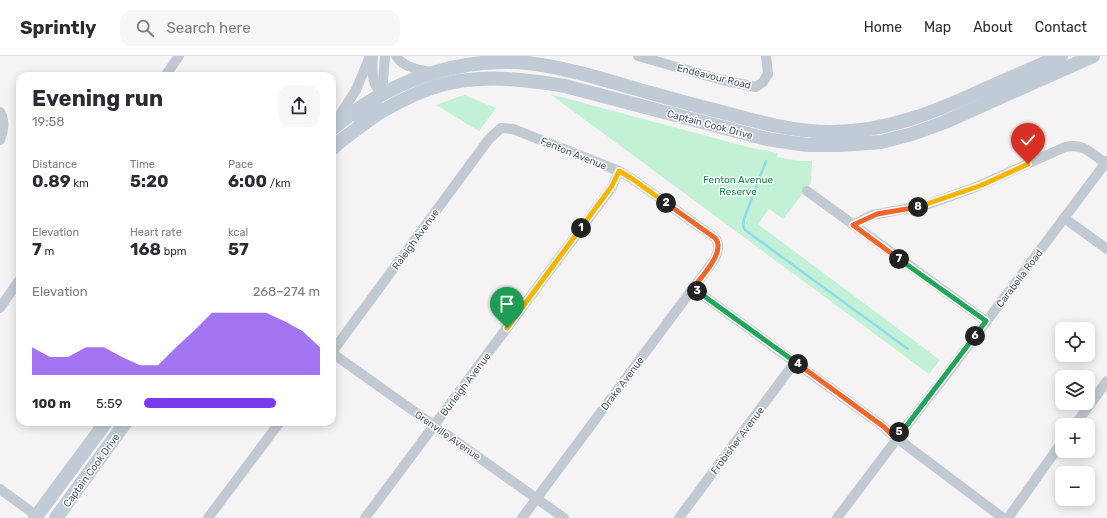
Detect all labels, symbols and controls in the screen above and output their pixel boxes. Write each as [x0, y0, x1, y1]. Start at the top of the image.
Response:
search box [120, 10, 400, 46]
text: Sprintly [20, 16, 96, 39]
icon: search [134, 17, 156, 39]
text: Search here [166, 19, 251, 37]
text: Home [864, 19, 902, 36]
text: Map [924, 19, 951, 36]
text: About [973, 19, 1013, 36]
text: Contact [1035, 19, 1087, 36]
street label: Endeavour Road [675, 62, 752, 92]
text: Evening run [32, 85, 163, 112]
button: share [278, 85, 320, 127]
street label: Captain Cook Drive [666, 108, 754, 142]
text: 19:58 [32, 114, 65, 129]
pin [1011, 123, 1045, 164]
icon: check [1017, 129, 1039, 151]
street label: Fenton Avenue [539, 135, 609, 173]
text: Distance [32, 158, 77, 171]
text: Time [130, 158, 155, 171]
text: Pace [228, 158, 253, 171]
text: 0.89 [32, 171, 71, 191]
text: 5:20 [130, 171, 169, 191]
text: 6:00 [228, 171, 267, 191]
park label: Fenton Avenue Reserve [703, 174, 774, 198]
text: km [71, 177, 89, 190]
text: /km [267, 177, 291, 190]
pin: 2 [656, 193, 676, 213]
text: 2 [662, 196, 670, 209]
pin: 8 [908, 197, 928, 217]
text: 8 [914, 200, 922, 213]
street label: Raleigh Avenue [390, 207, 442, 272]
pin: 1 [571, 218, 591, 238]
text: 1 [578, 221, 584, 234]
text: Elevation [32, 226, 79, 239]
text: Heart rate [130, 226, 182, 239]
text: kcal [228, 226, 248, 239]
text: 7 [32, 239, 42, 259]
text: 168 [130, 239, 161, 259]
text: 57 [228, 239, 249, 259]
text: m [42, 245, 54, 258]
text: bpm [161, 245, 187, 258]
street label: Carabella Road [994, 247, 1046, 310]
pin: 7 [889, 249, 909, 269]
text: 7 [896, 252, 902, 265]
pin: 3 [687, 281, 707, 301]
text: Elevation [32, 284, 88, 299]
text: 268–274 m [253, 284, 320, 299]
text: 3 [693, 284, 701, 297]
pin [490, 287, 524, 328]
icon: arrive [496, 293, 518, 315]
map controls [1055, 322, 1095, 506]
button: locate [1055, 322, 1095, 362]
pin: 6 [965, 326, 985, 346]
text: 6 [971, 329, 979, 342]
street label: Burleigh Avenue [438, 350, 494, 419]
street label: Drake Avenue [599, 354, 647, 413]
pin: 4 [788, 354, 808, 374]
text: 4 [794, 357, 802, 370]
button: layers [1055, 370, 1095, 410]
text: 100 m [32, 396, 71, 411]
text: 5:59 [96, 396, 122, 411]
street label: Frobisher Avenue [709, 404, 767, 477]
street label: Grenville Avenue [412, 409, 483, 463]
button: + [1055, 418, 1095, 458]
pin: 5 [889, 422, 909, 442]
text: 5 [895, 425, 903, 438]
street label: Captain Cook Drive [61, 431, 123, 510]
button: − [1055, 466, 1095, 506]

